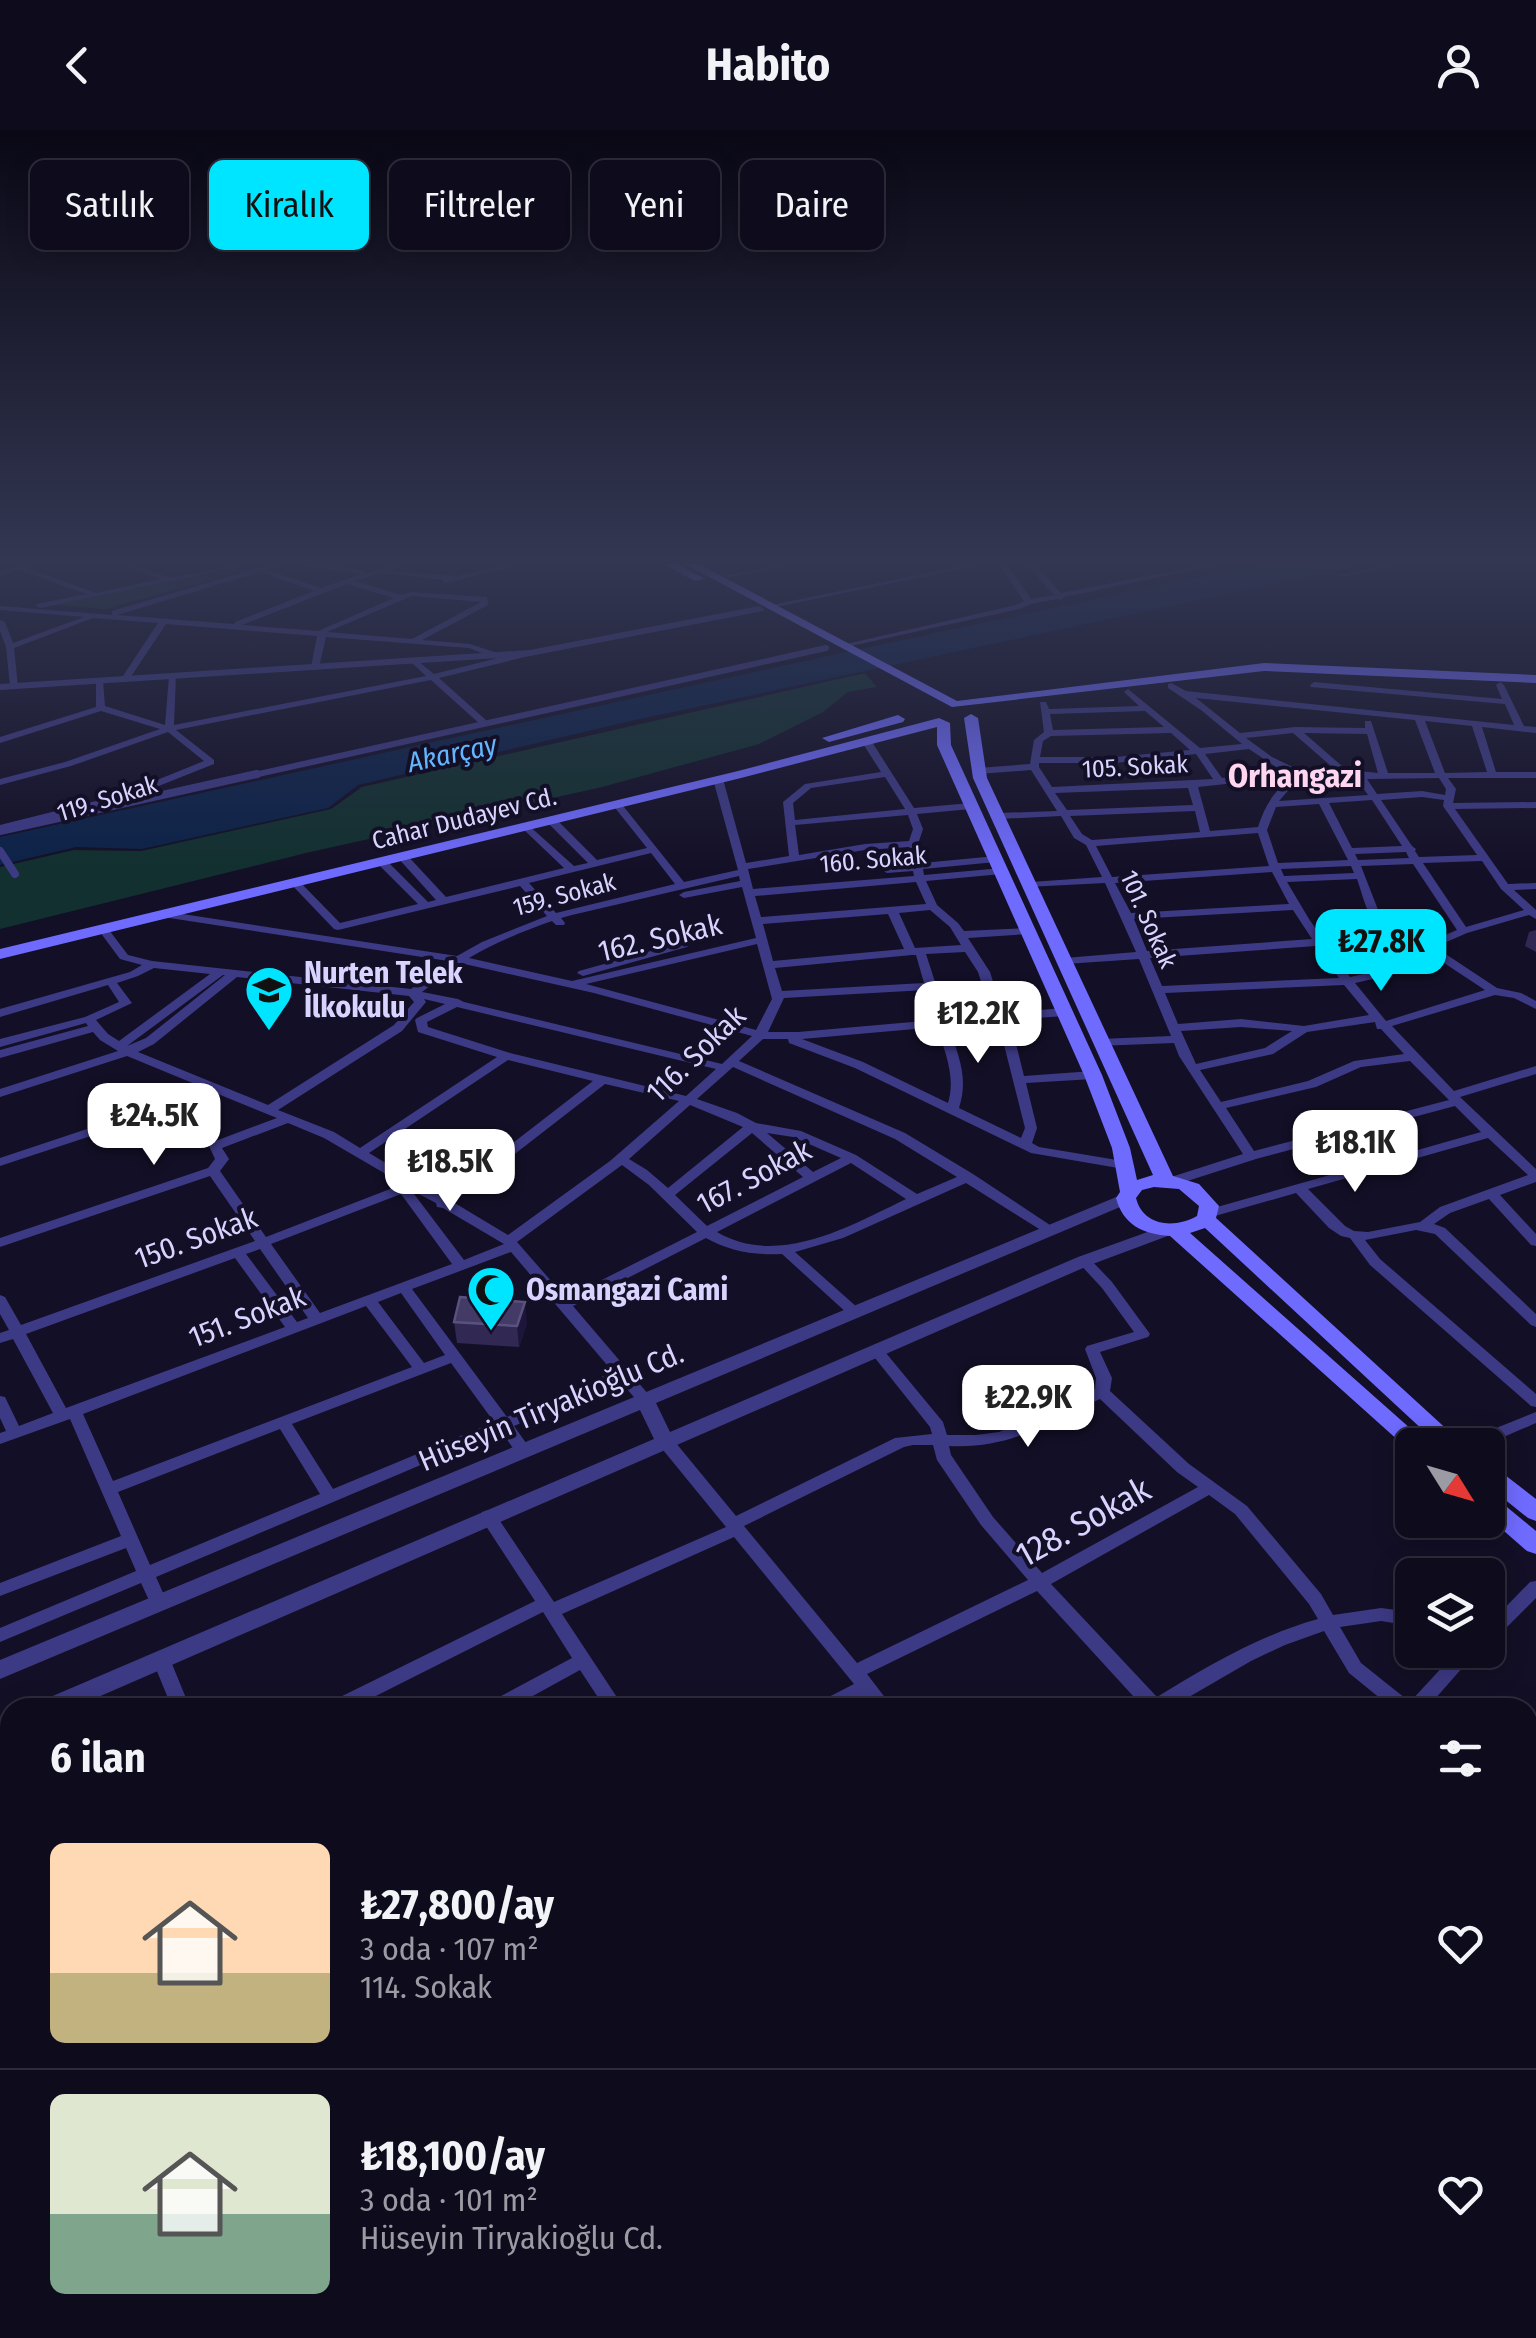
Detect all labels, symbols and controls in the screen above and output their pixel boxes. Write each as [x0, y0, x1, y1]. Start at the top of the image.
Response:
icon: back [50, 38, 105, 93]
text: Habito [706, 38, 830, 92]
icon: person [1431, 38, 1486, 93]
chip: Satılık [30, 160, 189, 250]
chip: Kiralık [209, 160, 369, 250]
chip: Filtreler [389, 160, 570, 250]
chip: Yeni [590, 160, 720, 250]
chip: Daire [740, 160, 884, 250]
water label: Akarçay [404, 728, 501, 779]
street label: 105. Sokak [1081, 749, 1189, 785]
district label: Orhangazi [1228, 757, 1362, 795]
street label: 119. Sokak [54, 769, 161, 828]
street label: Cahar Dudayev Cd. [369, 782, 559, 856]
street label: 160. Sokak [818, 840, 928, 880]
street label: 101. Sokak [1113, 866, 1183, 973]
street label: 159. Sokak [510, 867, 619, 923]
street label: 162. Sokak [595, 906, 725, 970]
pin: ₺27.8K [1300, 909, 1462, 994]
text: ₺27.8K [1337, 922, 1425, 960]
place label: Nurten Telek İlkokulu [304, 955, 463, 1025]
school or university icon: Nurten Telek İlkokulu [243, 964, 295, 1032]
pin: ₺12.2K [897, 981, 1059, 1066]
text: ₺12.2K [936, 994, 1020, 1032]
street label: 116. Sokak [639, 998, 753, 1110]
pin: ₺24.5K [73, 1083, 235, 1168]
text: ₺24.5K [110, 1096, 198, 1134]
pin: ₺18.1K [1274, 1110, 1436, 1195]
text: ₺18.1K [1315, 1123, 1395, 1161]
pin: ₺18.5K [369, 1129, 531, 1214]
street label: 167. Sokak [691, 1132, 817, 1222]
text: ₺18.5K [407, 1142, 493, 1180]
street label: 150. Sokak [130, 1199, 262, 1277]
mosque icon: Osmangazi Cami [465, 1264, 517, 1332]
place label: Osmangazi Cami [526, 1272, 728, 1308]
street label: 151. Sokak [184, 1278, 310, 1356]
street label: Hüseyin Tiryakioğlu Cd. [413, 1335, 689, 1479]
pin: ₺22.9K [947, 1365, 1109, 1450]
text: ₺22.9K [984, 1378, 1072, 1416]
north arrow [1395, 1428, 1505, 1538]
map controls [1395, 1428, 1505, 1668]
street label: 128. Sokak [1008, 1468, 1158, 1576]
button: layers [1395, 1558, 1505, 1668]
icon: filters [1433, 1731, 1488, 1786]
text: 6 ilan [50, 1733, 146, 1783]
text: ₺27,800/ay [360, 1880, 554, 1930]
icon: home [130, 1883, 250, 2003]
icon: heart [1433, 1916, 1488, 1971]
text: 3 oda · 107 m² [360, 1930, 539, 1968]
text: 114. Sokak [360, 1968, 492, 2006]
text: ₺18,100/ay [360, 2131, 545, 2181]
icon: home [130, 2134, 250, 2254]
icon: heart [1433, 2167, 1488, 2222]
text: 3 oda · 101 m² [360, 2181, 538, 2219]
text: Hüseyin Tiryakioğlu Cd. [360, 2219, 663, 2257]

